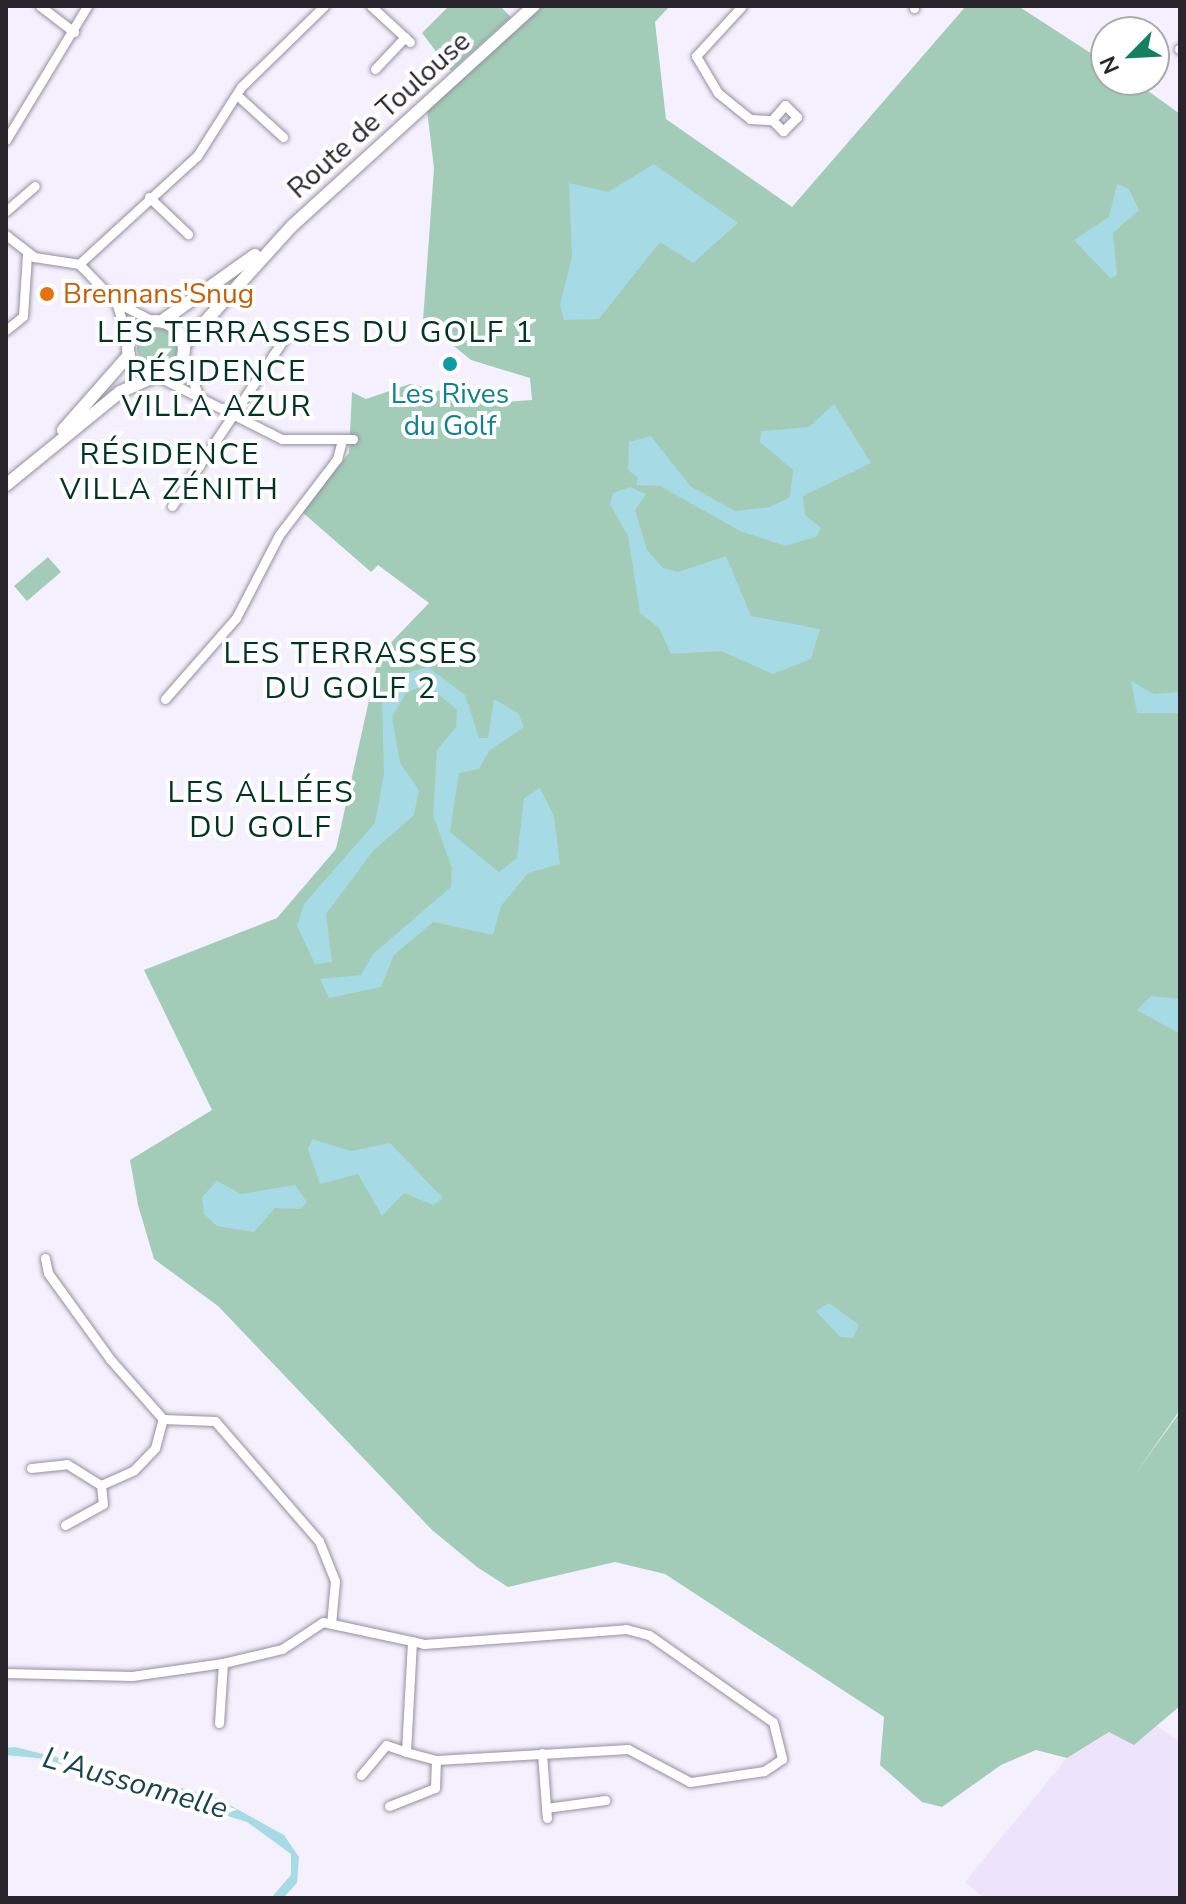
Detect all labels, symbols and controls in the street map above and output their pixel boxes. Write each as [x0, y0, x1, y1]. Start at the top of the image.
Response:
north arrow [1090, 16, 1170, 96]
street label: Route de Toulouse [281, 24, 477, 206]
text: N [1093, 51, 1127, 79]
place label: Brennans'Snug [63, 277, 254, 311]
marker: Brennans'Snug [38, 285, 56, 303]
district label: LES TERRASSES DU GOLF 1 [97, 315, 535, 351]
district label: RÉSIDENCE VILLA AZUR [121, 354, 313, 424]
marker: Les Rives du Golf [441, 355, 459, 373]
place label: Les Rives du Golf [391, 377, 509, 443]
district label: RÉSIDENCE VILLA ZÉNITH [60, 437, 280, 508]
district label: LES TERRASSES DU GOLF 2 [223, 636, 479, 706]
district label: LES ALLÉES DU GOLF [167, 775, 355, 846]
water label: L'Aussonnelle [38, 1740, 232, 1828]

